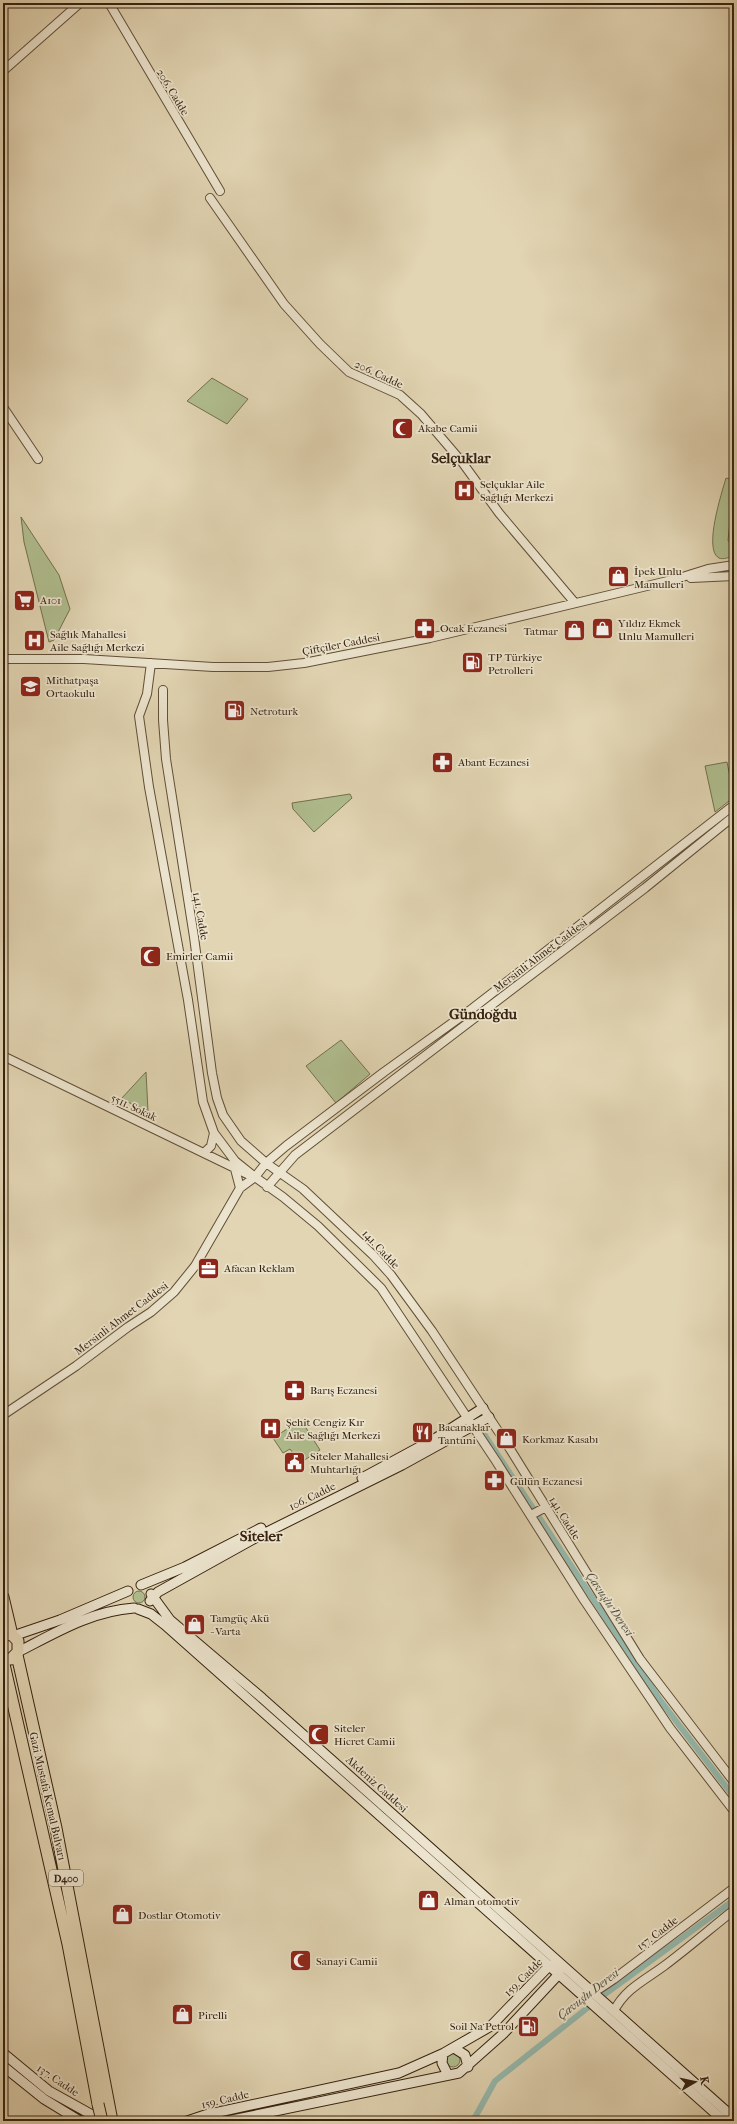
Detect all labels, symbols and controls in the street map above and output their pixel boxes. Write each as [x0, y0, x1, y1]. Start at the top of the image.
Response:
street label: 206. Cadde [154, 67, 192, 118]
street label: 206. Cadde [352, 358, 406, 392]
mosque icon: Akabe Camii [390, 415, 416, 441]
place label: Akabe Camii [417, 422, 478, 435]
district label: Selçuklar [431, 449, 491, 468]
hospital icon: Selçuklar Aile Sağlığı Merkezi [452, 477, 478, 503]
place label: Selçuklar Aile Sağlığı Merkezi [480, 478, 554, 504]
shop icon: İpek Unlu Mamulleri [605, 564, 631, 590]
place label: İpek Unlu Mamulleri [634, 565, 685, 591]
supermarket icon: A101 [12, 587, 38, 613]
place label: A101 [39, 594, 61, 607]
pharmacy icon: Ocak Eczanesi [411, 615, 437, 641]
shop icon: Yıldız Ekmek Unlu Mamulleri [589, 616, 615, 642]
place label: Yıldız Ekmek Unlu Mamulleri [617, 617, 695, 643]
shop icon: Tatmar [561, 618, 587, 644]
place label: Ocak Eczanesi [440, 622, 508, 635]
place label: Tatmar [524, 625, 558, 638]
hospital icon: Sağlık Mahallesi Aile Sağlığı Merkezi [21, 627, 47, 653]
place label: Sağlık Mahallesi Aile Sağlığı Merkezi [49, 628, 145, 654]
street label: Çiftçiler Caddesi [301, 630, 382, 658]
fuel station icon: TP Türkiye Petrolleri [460, 650, 486, 676]
place label: TP Türkiye Petrolleri [488, 651, 543, 677]
school or university icon: Mithatpaşa Ortaokulu [17, 673, 43, 699]
place label: Mithatpaşa Ortaokulu [46, 674, 99, 700]
fuel station icon: Netroturk [222, 698, 248, 724]
place label: Netroturk [250, 705, 298, 718]
pharmacy icon: Abant Eczanesi [429, 749, 455, 775]
place label: Abant Eczanesi [457, 756, 530, 769]
street label: 141. Cadde [190, 891, 211, 942]
street label: Mersinli Ahmet Caddesi [491, 916, 590, 995]
mosque icon: Emirler Camii [137, 943, 163, 969]
place label: Emirler Camii [166, 950, 234, 963]
district label: Gündoğdu [449, 1005, 518, 1023]
street label: 5511. Sokak [109, 1091, 159, 1124]
street label: 141. Cadde [359, 1227, 402, 1272]
office icon: Afacan Reklam [196, 1255, 222, 1281]
place label: Afacan Reklam [223, 1262, 296, 1275]
street label: Mersinli Ahmet Caddesi [72, 1279, 171, 1358]
pharmacy icon: Barış Eczanesi [282, 1377, 308, 1403]
place label: Barış Eczanesi [310, 1384, 378, 1397]
hospital icon: Şehit Cengiz Kır Aile Sağlığı Merkezi [258, 1415, 284, 1441]
place label: Şehit Cengiz Kır Aile Sağlığı Merkezi [285, 1416, 381, 1442]
restaurant icon: Bacanaklar Tantuni [409, 1420, 435, 1446]
place label: Bacanaklar Tantuni [438, 1421, 490, 1447]
shop icon: Korkmaz Kasabı [494, 1426, 520, 1452]
place label: Korkmaz Kasabı [522, 1433, 599, 1446]
public building icon: Siteler Mahallesi Muhtarlığı [281, 1449, 307, 1475]
place label: Siteler Mahallesi Muhtarlığı [310, 1450, 389, 1476]
pharmacy icon: Gülün Eczanesi [481, 1468, 507, 1494]
place label: Gülün Eczanesi [510, 1475, 583, 1488]
street label: 106. Cadde [287, 1479, 338, 1513]
street label: 141. Cadde [546, 1494, 583, 1543]
district label: Siteler [240, 1527, 283, 1545]
water label: Çavuşlu Deresi [583, 1569, 637, 1640]
shop icon: Tamgüç Akü - Varta [181, 1611, 207, 1637]
place label: Tamgüç Akü - Varta [210, 1612, 270, 1638]
mosque icon: Siteler Hicret Camii [306, 1721, 332, 1747]
place label: Siteler Hicret Camii [334, 1722, 396, 1748]
street label: Gazi Mustafa Kemal Bulvarı [26, 1731, 69, 1862]
street label: Akdeniz Caddesi [343, 1753, 411, 1816]
road number: D400 [49, 1870, 83, 1886]
shop icon: Alman otomotiv [416, 1888, 442, 1914]
place label: Alman otomotiv [443, 1895, 520, 1908]
shop icon: Dostlar Otomotiv [110, 1902, 136, 1928]
place label: Dostlar Otomotiv [138, 1909, 221, 1922]
street label: 157. Cadde [634, 1913, 681, 1953]
mosque icon: Sanayi Camii [288, 1948, 314, 1974]
place label: Sanayi Camii [316, 1955, 378, 1968]
street label: 159. Cadde [502, 1955, 546, 1999]
water label: Çavuşlu Deresi [554, 1965, 623, 2022]
shop icon: Pirelli [170, 2002, 196, 2028]
place label: Pirelli [198, 2009, 228, 2022]
fuel station icon: Soil Na Petrol [516, 2013, 542, 2039]
place label: Soil Na Petrol [450, 2020, 514, 2033]
street label: 137. Cadde [34, 2062, 82, 2100]
north arrow [675, 2062, 715, 2102]
text: K [697, 2076, 712, 2086]
street label: 159. Cadde [200, 2088, 251, 2111]

